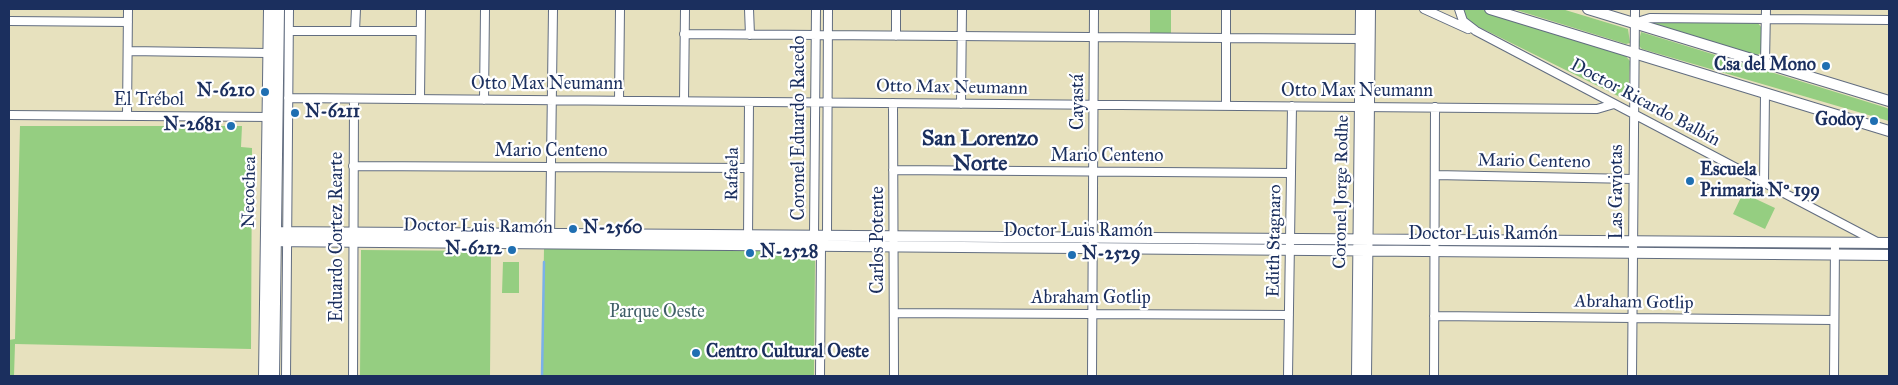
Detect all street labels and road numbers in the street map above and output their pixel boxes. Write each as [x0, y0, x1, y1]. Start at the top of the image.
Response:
street label: Coronel Eduardo Racedo [789, 36, 811, 220]
street label: Doctor Ricardo Balbín [1566, 54, 1724, 152]
street label: Otto Max Neumann [471, 74, 623, 96]
street label: Cayastá [1068, 74, 1090, 130]
street label: Otto Max Neumann [876, 76, 1028, 100]
street label: Otto Max Neumann [1281, 81, 1433, 103]
street label: El Trébol [114, 90, 184, 112]
street label: Coronel Jorge Rodhe [1330, 115, 1354, 269]
street label: Mario Centeno [494, 141, 608, 163]
street label: Las Gaviotas [1607, 144, 1629, 240]
street label: Mario Centeno [1050, 146, 1164, 168]
street label: Rafaela [722, 147, 744, 201]
street label: Mario Centeno [1477, 150, 1591, 174]
street label: Eduardo Cortez Rearte [327, 152, 349, 322]
street label: Necochea [239, 156, 261, 228]
street label: Edith Stagnaro [1263, 184, 1287, 298]
street label: Carlos Potente [868, 186, 890, 294]
street label: Doctor Luis Ramón [403, 215, 553, 239]
street label: Doctor Luis Ramón [1003, 221, 1153, 243]
street label: Doctor Luis Ramón [1408, 224, 1558, 246]
street label: Abraham Gotlip [1031, 288, 1151, 310]
street label: Abraham Gotlip [1574, 291, 1694, 315]

